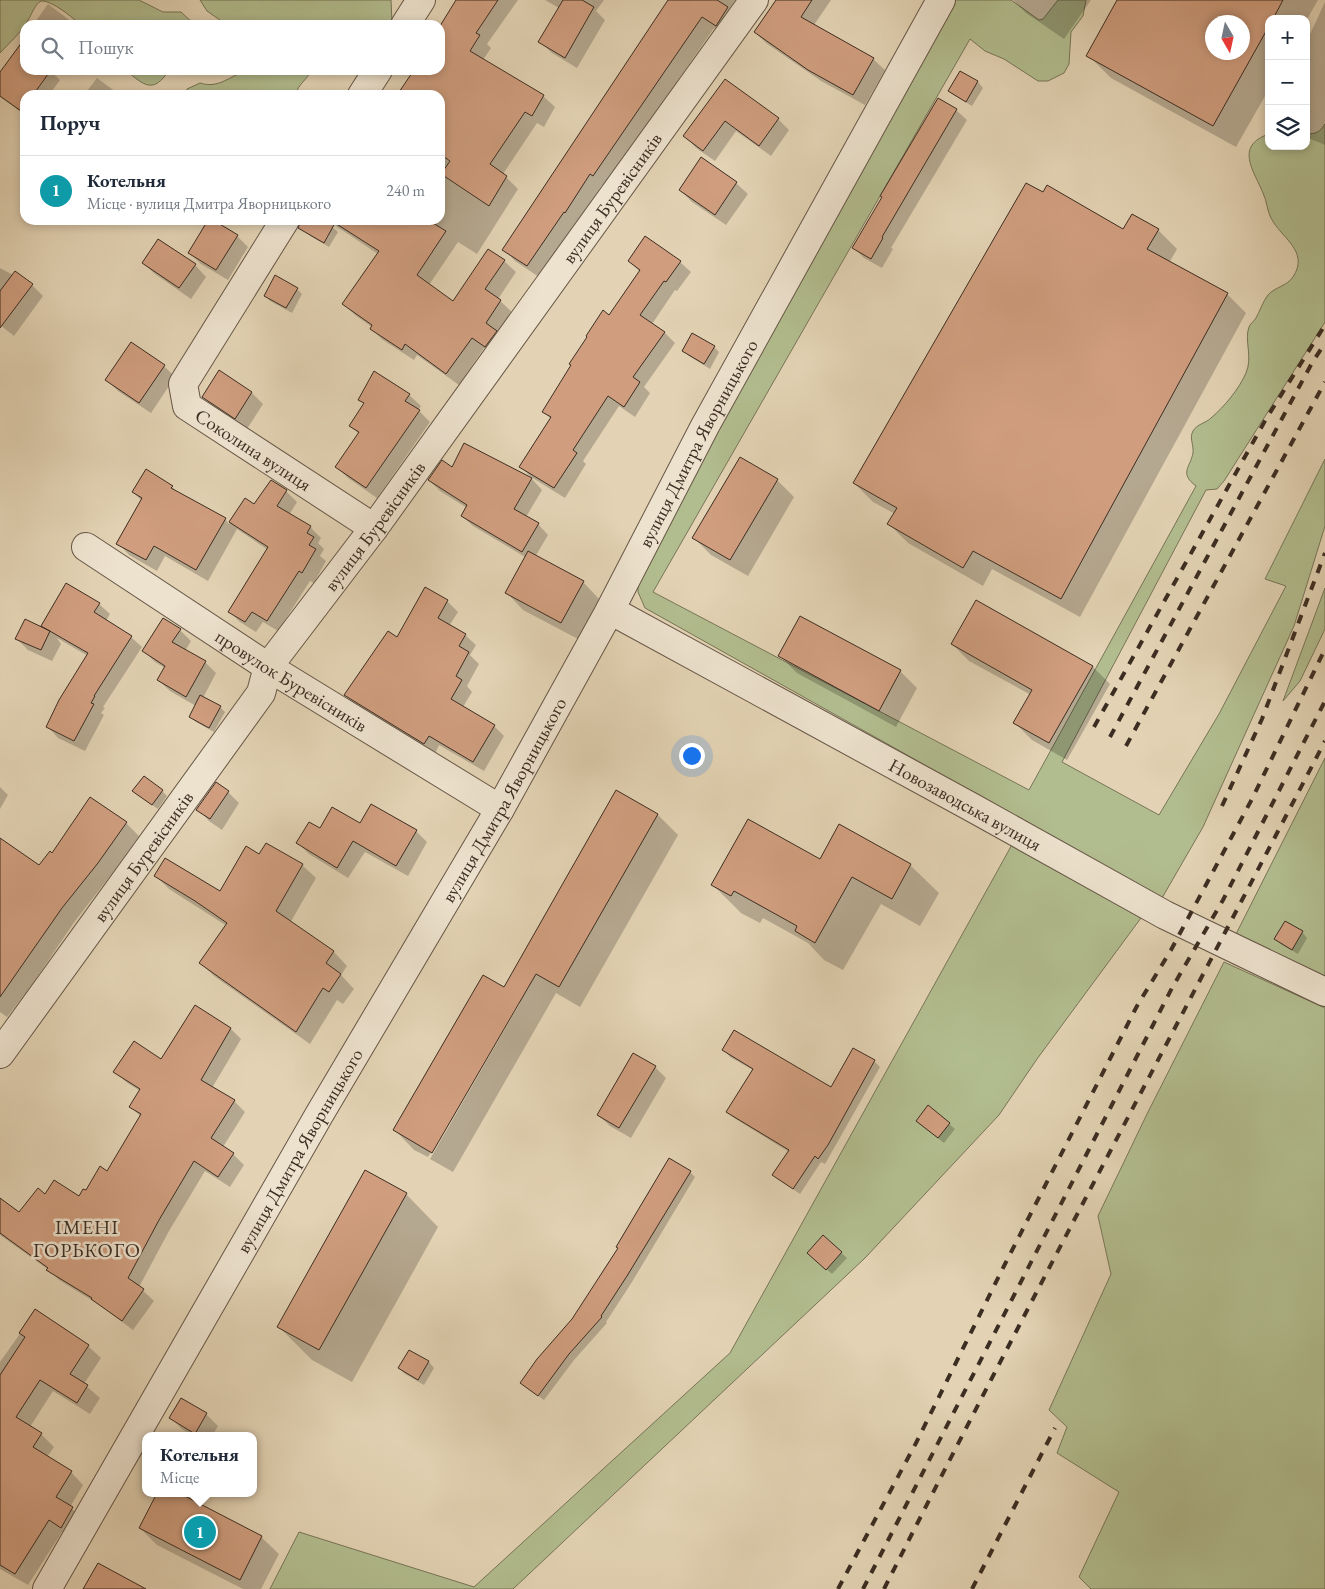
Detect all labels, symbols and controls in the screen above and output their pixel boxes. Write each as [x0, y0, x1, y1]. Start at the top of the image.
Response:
north arrow [1205, 15, 1250, 60]
map controls [1265, 15, 1310, 150]
button: + [1265, 15, 1310, 60]
search box [20, 20, 445, 75]
icon: search [38, 34, 66, 62]
text: Пошук [78, 35, 134, 60]
button: − [1265, 60, 1310, 105]
button: layers [1265, 105, 1310, 150]
text: Поруч [40, 109, 100, 136]
street label: вулиця Буревісників [556, 128, 668, 269]
text: Котельня [87, 168, 166, 193]
text: 1 [52, 180, 60, 201]
text: 240 m [386, 180, 425, 201]
text: Місце · вулиця Дмитра Яворницького [87, 193, 331, 214]
street label: вулиця Дмитра Яворницького [633, 335, 764, 552]
street label: Соколина вулиця [190, 403, 317, 497]
street label: вулиця Буревісників [318, 456, 431, 596]
street label: провулок Буревісників [210, 624, 372, 738]
street label: вулиця Дмитра Яворницького [436, 693, 572, 907]
your location [679, 743, 705, 769]
street label: Новозаводська вулиця [884, 753, 1046, 857]
street label: вулиця Буревісників [88, 786, 199, 927]
street label: вулиця Дмитра Яворницького [231, 1044, 369, 1257]
district label: ІМЕНІ ГОРЬКОГО [33, 1214, 141, 1263]
popup [142, 1432, 257, 1497]
text: Котельня [160, 1442, 239, 1467]
text: Місце [160, 1467, 199, 1488]
pin: 1 [184, 1513, 216, 1551]

